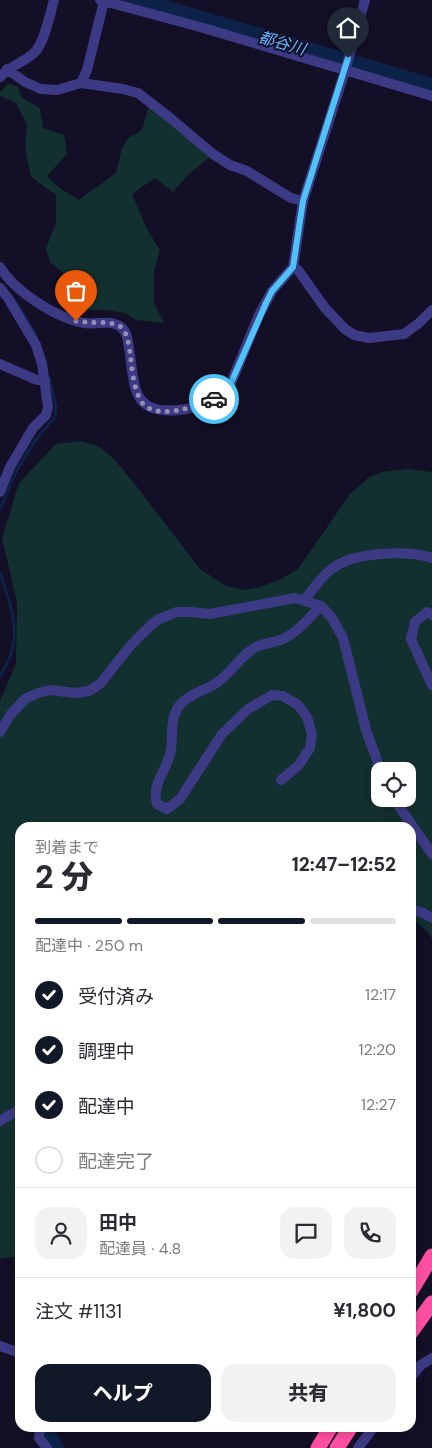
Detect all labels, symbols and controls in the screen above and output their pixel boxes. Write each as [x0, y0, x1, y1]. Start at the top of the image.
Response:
pin [327, 7, 369, 58]
icon: home [334, 14, 362, 42]
water label: 都谷川 [256, 26, 310, 60]
pin [55, 270, 97, 321]
icon: bag [62, 277, 90, 305]
courier [189, 374, 239, 424]
icon: car [200, 385, 228, 413]
map controls [371, 762, 416, 807]
button: locate [371, 762, 416, 807]
text: 到着まで [35, 837, 99, 858]
text: 12:47–12:52 [292, 852, 396, 877]
text: 2 分 [35, 856, 93, 898]
text: 配達中 · 250 m [35, 935, 143, 956]
icon: check [35, 981, 63, 1009]
text: 受付済み [78, 984, 154, 1009]
text: 12:17 [365, 984, 396, 1005]
icon: check [35, 1036, 63, 1064]
text: 調理中 [78, 1039, 135, 1064]
text: 12:20 [359, 1039, 396, 1060]
icon: check [35, 1091, 63, 1119]
text: 配達中 [78, 1094, 135, 1119]
text: 12:27 [361, 1094, 396, 1115]
text: 配達完了 [78, 1149, 154, 1174]
button: person [35, 1207, 87, 1259]
button: chat [280, 1207, 332, 1259]
button: phone [344, 1207, 396, 1259]
text: 田中 [99, 1210, 137, 1235]
text: 配達員 · 4.8 [99, 1238, 181, 1259]
text: ¥1,800 [333, 1298, 396, 1323]
text: 注文 #1131 [35, 1299, 122, 1324]
button: ヘルプ [35, 1364, 211, 1422]
button: 共有 [221, 1364, 396, 1422]

